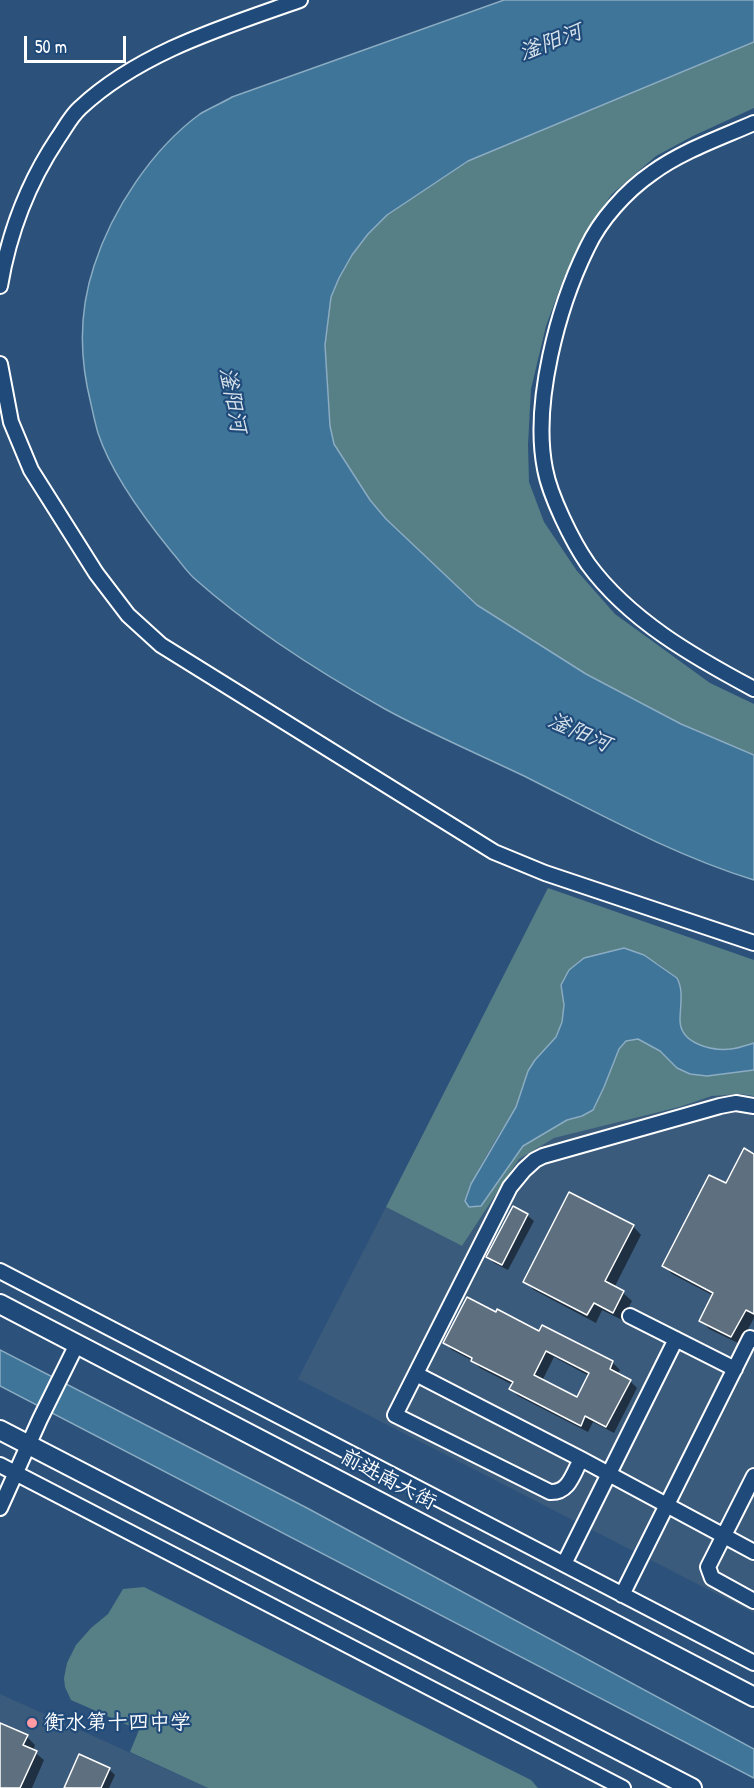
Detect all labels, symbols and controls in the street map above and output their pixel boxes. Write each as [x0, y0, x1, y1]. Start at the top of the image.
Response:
water label: 滏阳河 [515, 19, 587, 67]
scale bar [27, 24, 129, 62]
text: 50 m [35, 34, 67, 59]
water label: 滏阳河 [213, 365, 251, 435]
water label: 滏阳河 [543, 708, 615, 758]
street label: 前进南大街 [336, 1444, 440, 1516]
place label: 衡水第十四中学 [44, 1710, 191, 1736]
marker: 衡水第十四中学 [25, 1716, 39, 1730]

